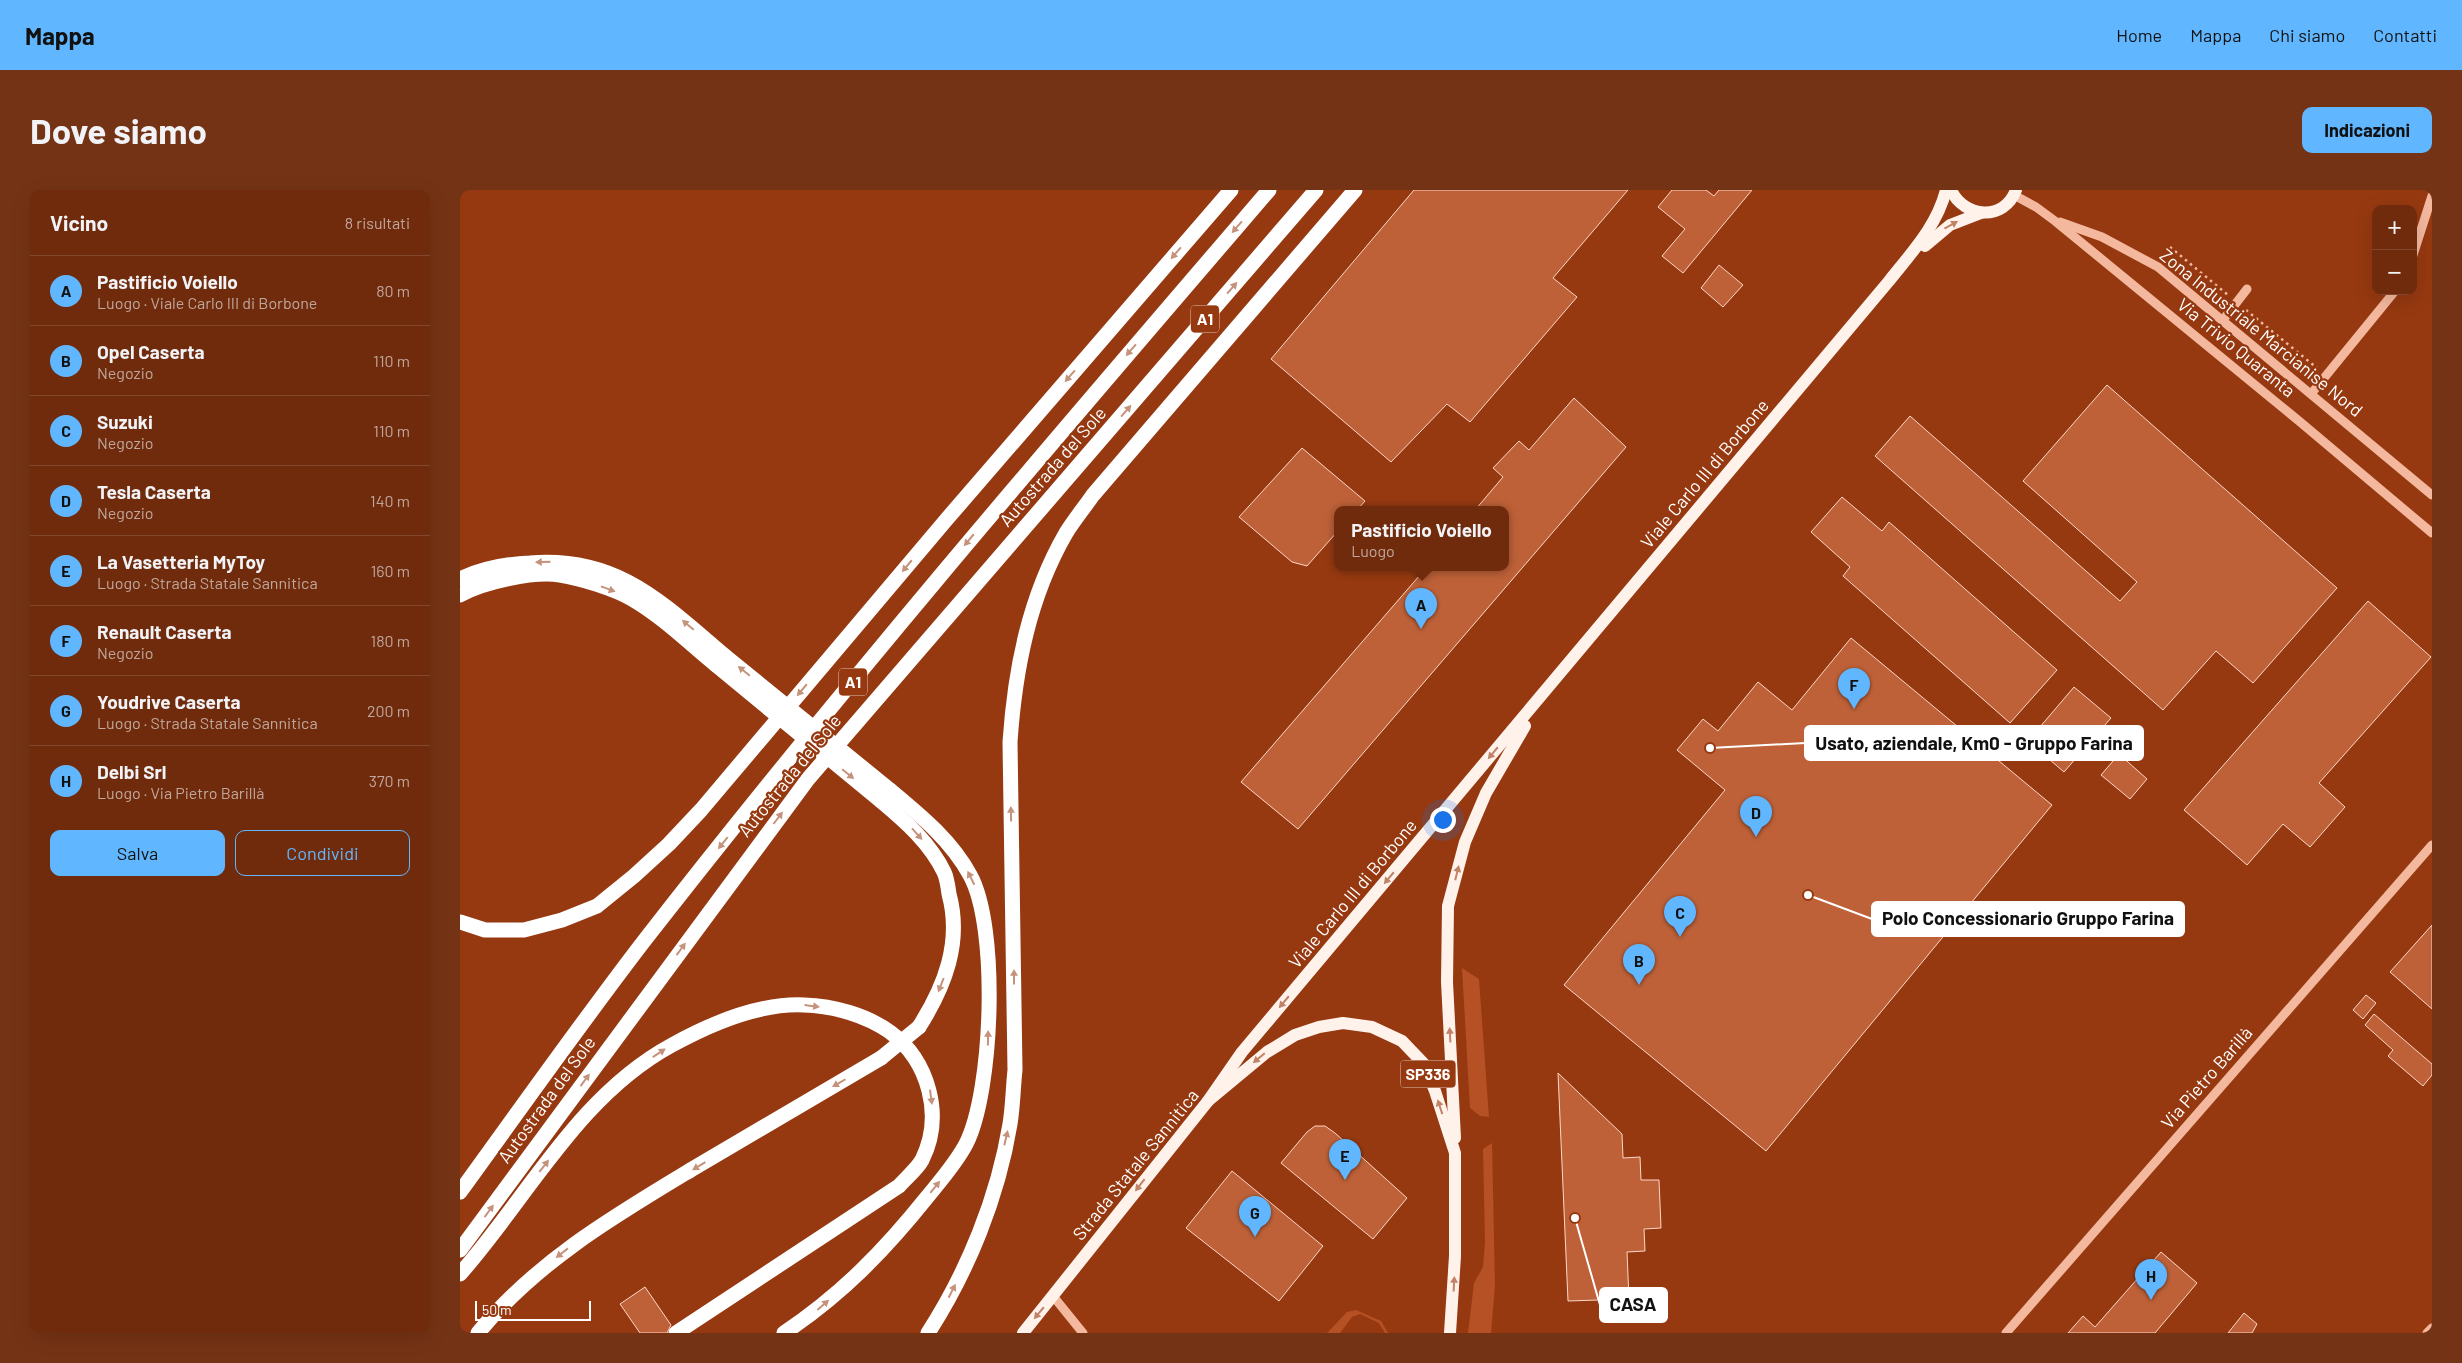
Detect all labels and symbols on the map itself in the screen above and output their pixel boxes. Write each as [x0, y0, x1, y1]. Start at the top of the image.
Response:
one-way arrow [1232, 221, 1243, 233]
one-way arrow [1945, 221, 1958, 230]
street label: Zona Industriale Marcianise Nord [2156, 243, 2368, 421]
one-way arrow [1171, 247, 1182, 260]
one-way arrow [1226, 282, 1237, 294]
street label: Via Trivio Quaranta [2173, 293, 2300, 402]
road number: A1 [1191, 306, 1219, 332]
one-way arrow [1126, 344, 1137, 357]
one-way arrow [1064, 370, 1076, 382]
street label: Viale Carlo III di Borbone [1635, 394, 1773, 552]
street label: Autostrada del Sole [994, 402, 1110, 531]
one-way arrow [1120, 406, 1132, 418]
one-way arrow [963, 534, 975, 546]
one-way arrow [535, 558, 551, 566]
one-way arrow [902, 559, 913, 572]
one-way arrow [601, 586, 616, 594]
pin: A [1405, 588, 1437, 629]
one-way arrow [681, 619, 694, 630]
one-way arrow [738, 666, 751, 677]
road number: A1 [839, 668, 867, 696]
pin: F [1838, 668, 1870, 709]
one-way arrow [797, 683, 808, 696]
street label: Autostrada del Sole [733, 710, 845, 841]
callout: Usato, aziendale, Km0 - Gruppo Farina [1805, 726, 2143, 760]
text: Usato, aziendale, Km0 - Gruppo Farina [1815, 731, 2133, 754]
one-way arrow [1488, 747, 1499, 760]
one-way arrow [842, 768, 855, 779]
pin: D [1740, 796, 1772, 837]
one-way arrow [1007, 806, 1015, 822]
your location [1430, 807, 1456, 833]
one-way arrow [773, 812, 784, 825]
street label: Viale Carlo III di Borbone [1283, 814, 1421, 972]
one-way arrow [911, 828, 922, 840]
one-way arrow [717, 836, 728, 849]
one-way arrow [1453, 866, 1461, 881]
one-way arrow [967, 871, 975, 885]
one-way arrow [1383, 871, 1394, 884]
pin: C [1664, 896, 1696, 937]
callout: Polo Concessionario Gruppo Farina [1872, 902, 2184, 936]
text: Polo Concessionario Gruppo Farina [1882, 906, 2174, 929]
one-way arrow [676, 942, 686, 956]
pin: B [1623, 944, 1655, 985]
one-way arrow [1010, 968, 1018, 984]
one-way arrow [937, 978, 945, 992]
one-way arrow [1279, 996, 1290, 1008]
one-way arrow [804, 1002, 820, 1010]
street label: Via Pietro Barillà [2156, 1022, 2257, 1133]
one-way arrow [1445, 1027, 1453, 1043]
one-way arrow [984, 1030, 992, 1046]
street label: Autostrada del Sole [493, 1032, 600, 1167]
one-way arrow [652, 1048, 666, 1058]
one-way arrow [1253, 1053, 1266, 1064]
road number: SP336 [1400, 1061, 1456, 1088]
one-way arrow [580, 1073, 590, 1087]
one-way arrow [831, 1079, 846, 1087]
street label: Strada Statale Sannitica [1068, 1084, 1203, 1244]
one-way arrow [927, 1090, 935, 1106]
one-way arrow [1436, 1099, 1444, 1114]
one-way arrow [1003, 1131, 1011, 1146]
pin: E [1329, 1139, 1361, 1180]
one-way arrow [538, 1160, 549, 1173]
one-way arrow [692, 1161, 705, 1170]
one-way arrow [1135, 1178, 1146, 1191]
one-way arrow [929, 1181, 940, 1194]
pin: G [1239, 1196, 1271, 1237]
one-way arrow [484, 1204, 494, 1218]
one-way arrow [555, 1248, 569, 1258]
pin: H [2135, 1259, 2167, 1300]
one-way arrow [1450, 1276, 1458, 1292]
one-way arrow [948, 1284, 956, 1298]
callout: CASA [1600, 1288, 1667, 1322]
text: CASA [1609, 1292, 1657, 1315]
scale bar [475, 1298, 591, 1321]
one-way arrow [817, 1299, 830, 1310]
one-way arrow [1034, 1306, 1045, 1319]

